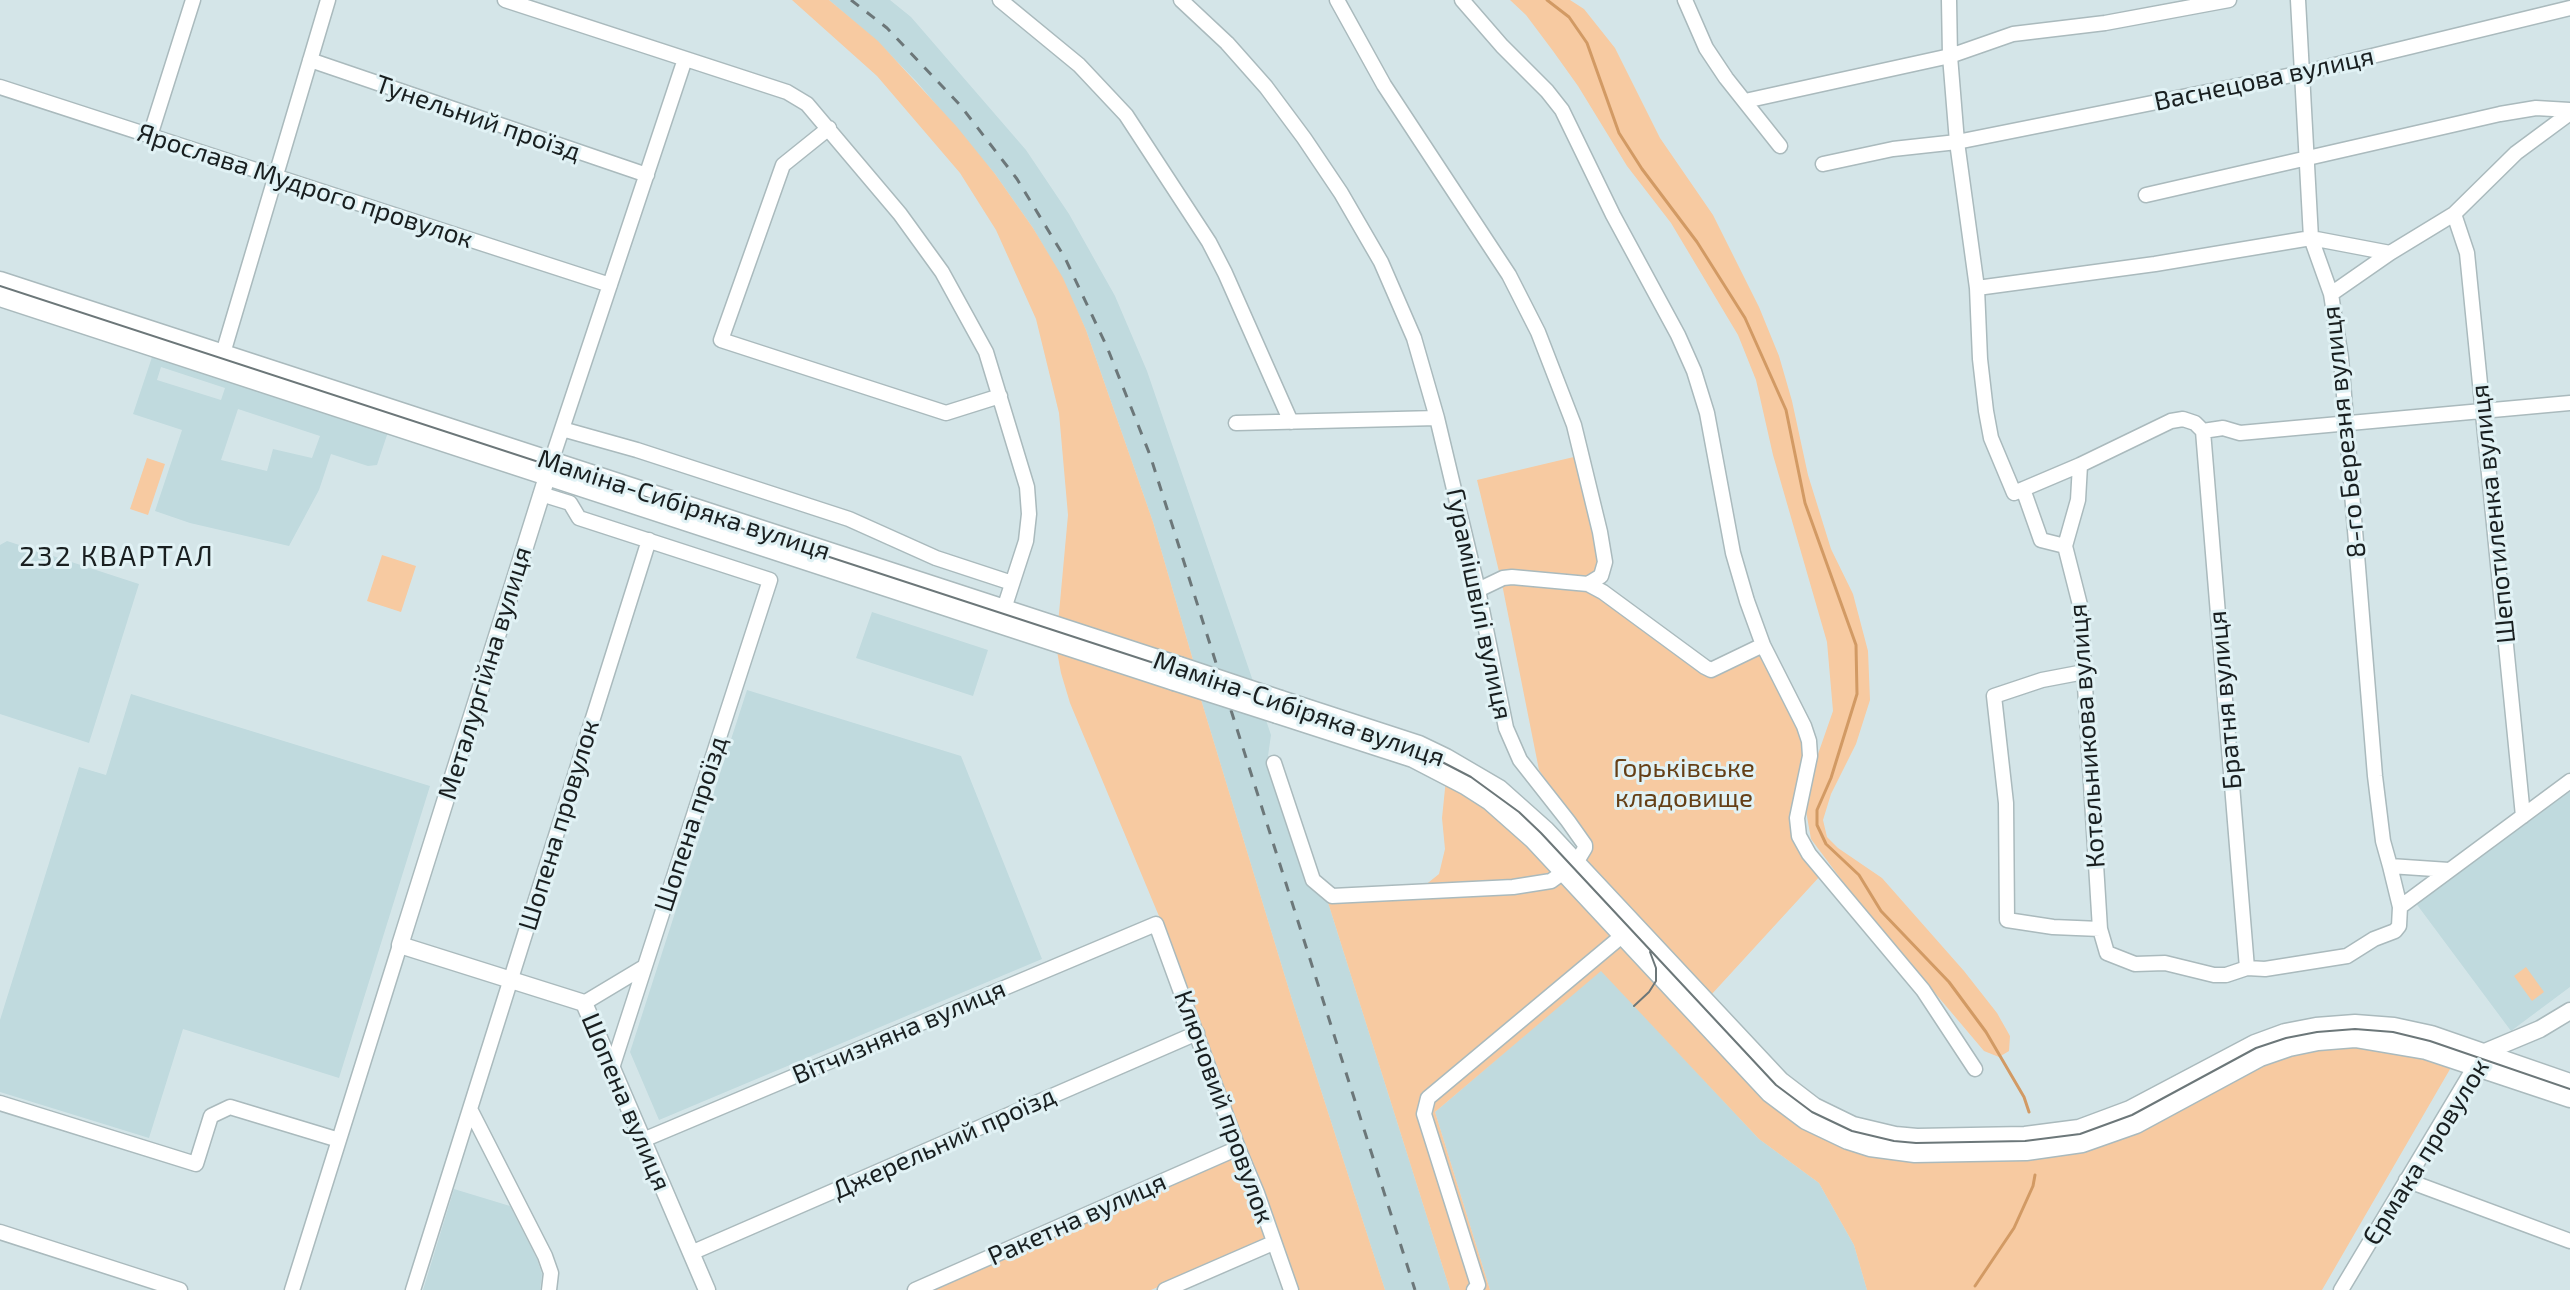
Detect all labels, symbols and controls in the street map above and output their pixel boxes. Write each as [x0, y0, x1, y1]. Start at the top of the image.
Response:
street label: Васнецова вулиця [2151, 40, 2377, 118]
street label: Тунельний проїзд [371, 68, 585, 168]
street label: Ярослава Мудрого провулок [133, 117, 477, 255]
street label: 8-го Березня вулиця [2315, 304, 2373, 560]
street label: Шепотиленка вулиця [2464, 383, 2522, 645]
street label: Маміна-Сибіряка вулиця [534, 443, 834, 567]
street label: Гурамішвілі вулиця [1439, 485, 1519, 723]
district label: 232 КВАРТАЛ [19, 540, 215, 574]
street label: Металургійна вулиця [432, 543, 538, 803]
street label: Котельникова вулиця [2062, 603, 2112, 869]
street label: Братня вулиця [2202, 609, 2248, 791]
street label: Маміна-Сибіряка вулиця [1149, 644, 1449, 774]
street label: Шопена провулок [512, 716, 606, 934]
street label: Шопена проїзд [648, 732, 734, 916]
park label: Горьківське кладовище [1613, 752, 1755, 814]
street label: Вітчизняна вулиця [788, 973, 1010, 1091]
street label: Ключовий провулок [1167, 986, 1281, 1228]
street label: Шопена вулиця [575, 1009, 677, 1195]
street label: Єрмака провулок [2356, 1053, 2496, 1251]
street label: Джерельний проїзд [828, 1080, 1060, 1206]
street label: Ракетна вулиця [983, 1166, 1171, 1272]

